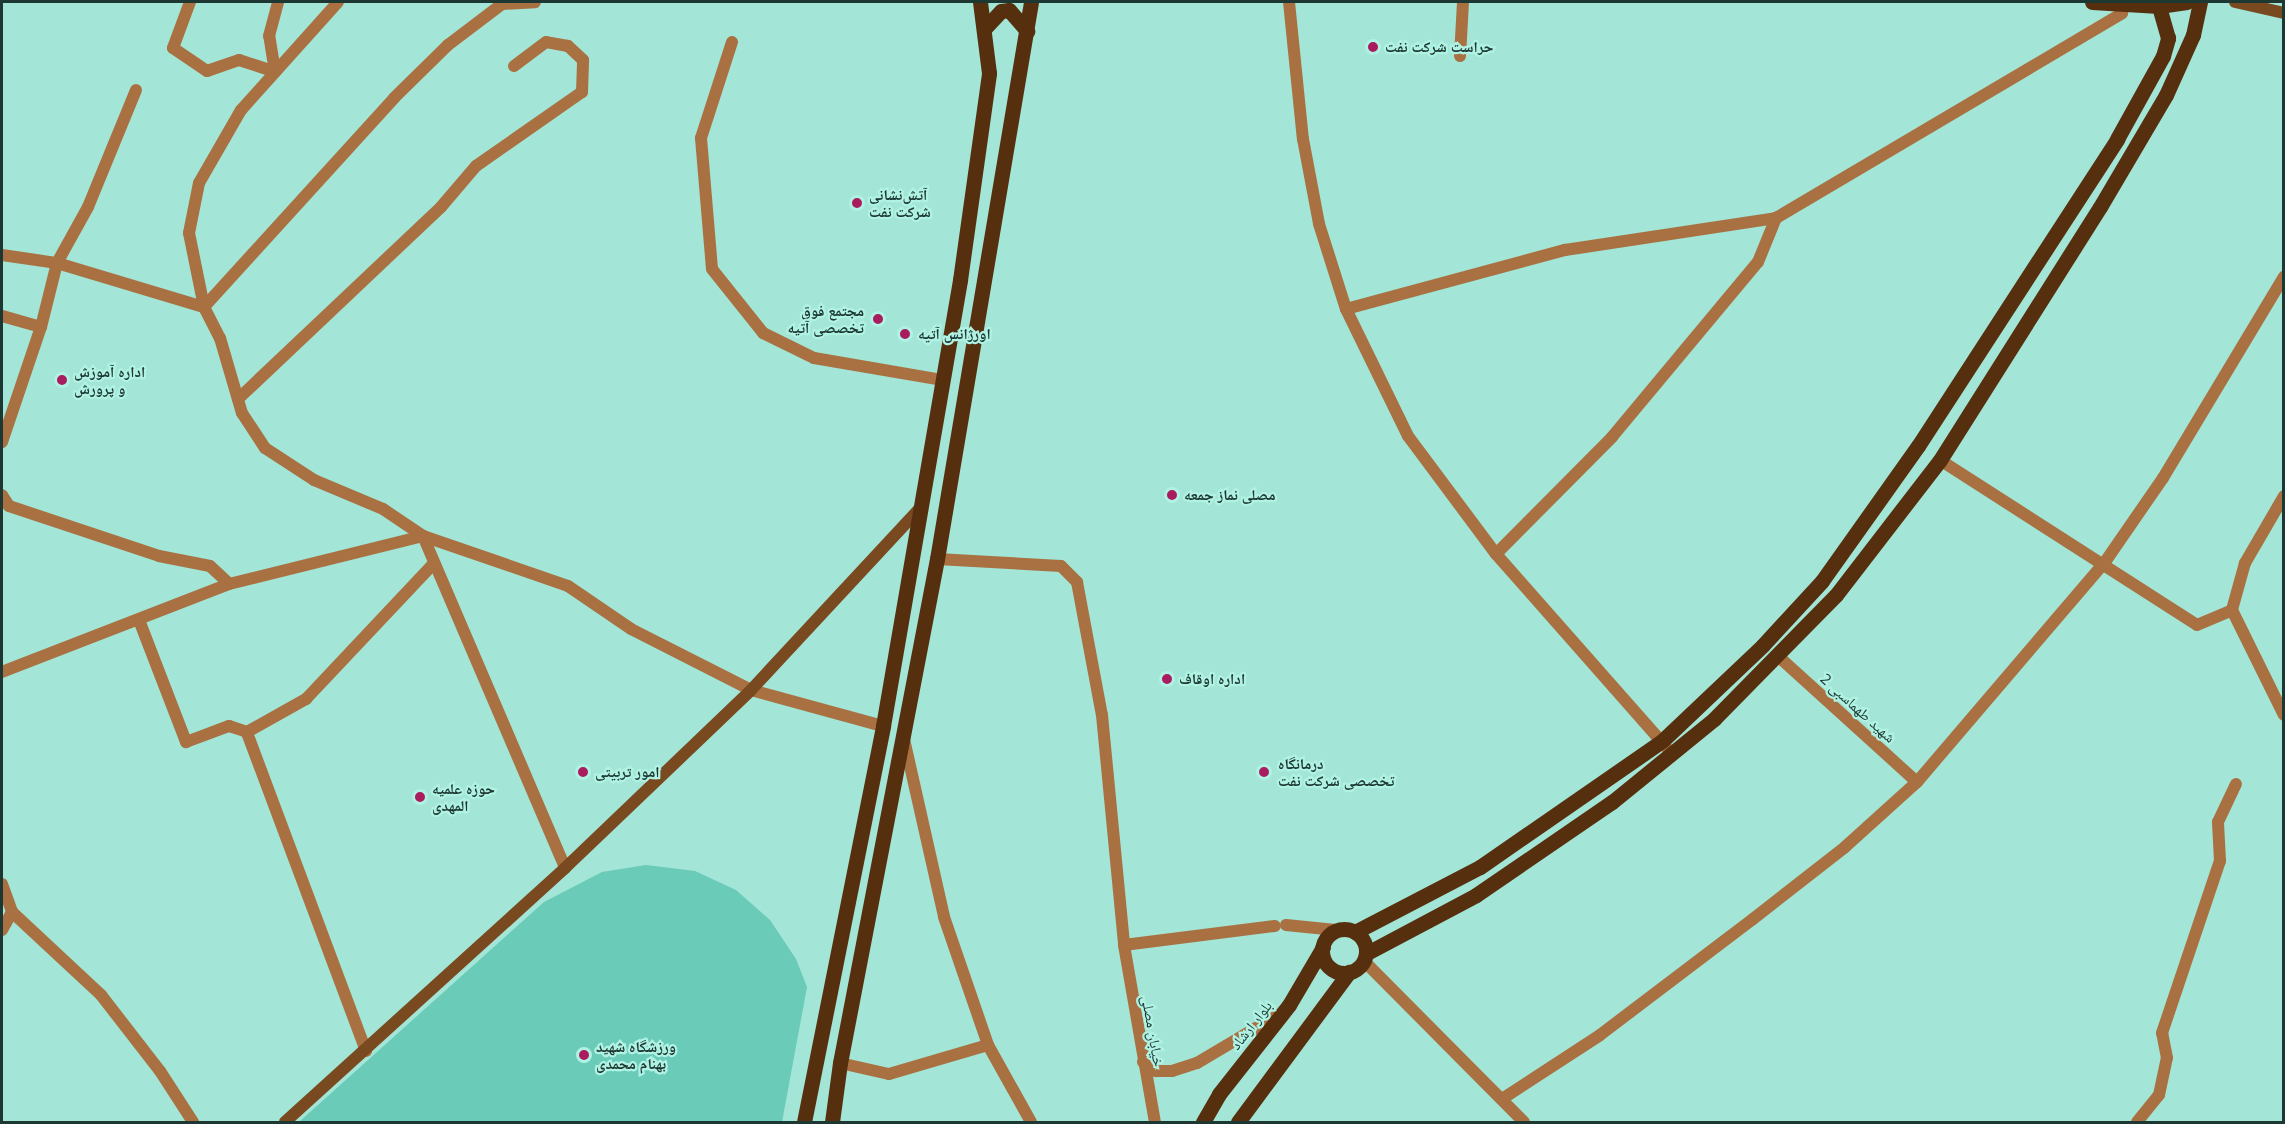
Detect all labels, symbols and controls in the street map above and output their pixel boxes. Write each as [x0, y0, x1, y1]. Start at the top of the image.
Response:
place label: حراست شرکت نفت [1385, 38, 1493, 56]
marker: حراست شرکت نفت [1366, 40, 1380, 54]
place label: آتش‌نشانی شرکت نفت [869, 185, 931, 220]
marker: آتش‌نشانی شرکت نفت [850, 196, 864, 210]
place label: مجتمع فوق تخصصی آتیه [788, 301, 864, 336]
marker: مجتمع فوق تخصصی آتیه [869, 310, 887, 328]
marker: اورژانس آتیه [896, 325, 914, 343]
place label: اورژانس آتیه [918, 325, 991, 343]
place label: اداره آموزش و پرورش [74, 362, 145, 397]
marker: اداره آموزش و پرورش [55, 373, 69, 387]
place label: مصلی نماز جمعه [1184, 486, 1276, 504]
marker: مصلی نماز جمعه [1165, 488, 1179, 502]
place label: اداره اوقاف [1179, 670, 1245, 688]
street label: شهید طهماسبی 2 [1817, 670, 1899, 746]
marker: اداره اوقاف [1160, 672, 1174, 686]
place label: درمانگاه تخصصی شرکت نفت [1278, 754, 1394, 789]
place label: امور تربیتی [595, 763, 660, 781]
marker: درمانگاه تخصصی شرکت نفت [1255, 763, 1273, 781]
marker: امور تربیتی [576, 765, 590, 779]
place label: حوزه علمیه المهدی [432, 779, 495, 814]
marker: حوزه علمیه المهدی [413, 790, 427, 804]
street label: خیابان مصلی [1138, 994, 1168, 1068]
street label: بلوار ارشاد [1226, 997, 1276, 1053]
place label: ورزشگاه شهید بهنام محمدی [596, 1037, 676, 1072]
marker: ورزشگاه شهید بهنام محمدی [577, 1048, 591, 1062]

